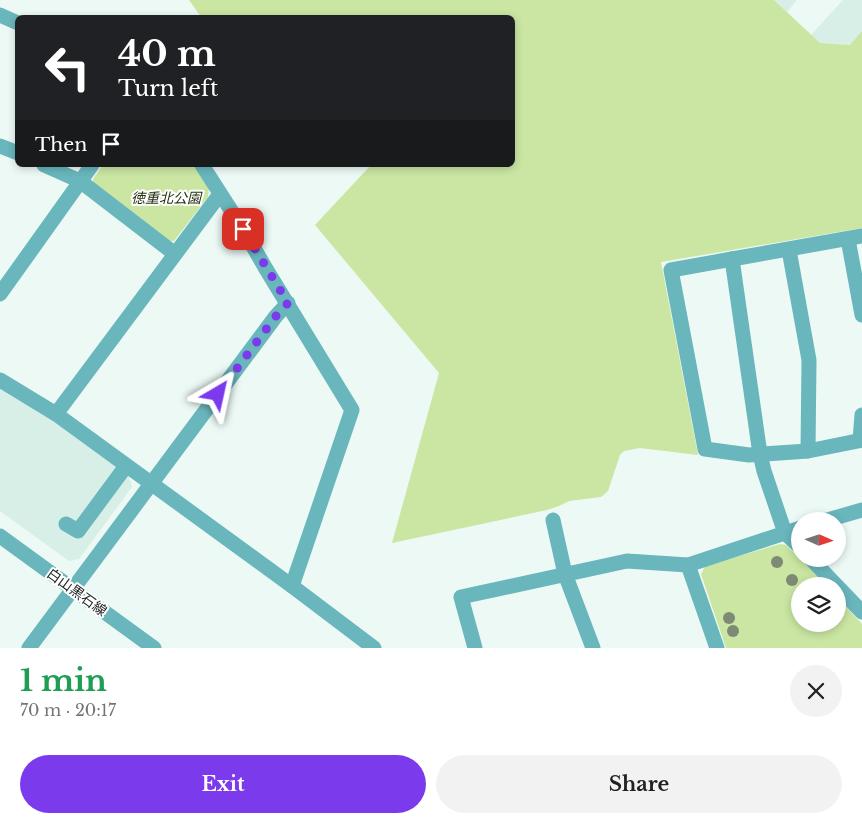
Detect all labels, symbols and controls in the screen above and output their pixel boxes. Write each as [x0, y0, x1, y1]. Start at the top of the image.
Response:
text: 40 m [118, 32, 216, 75]
icon: left [35, 35, 100, 100]
text: Turn left [118, 75, 218, 102]
icon: arrive [97, 130, 125, 158]
text: Then [35, 133, 87, 156]
park label: 徳重北公園 [131, 189, 203, 207]
pin [222, 208, 264, 250]
icon: arrive [229, 215, 257, 243]
position arrow [191, 367, 243, 419]
north arrow [791, 512, 846, 568]
map controls [791, 512, 846, 632]
street label: 白山黒石線 [43, 564, 111, 620]
button: layers [791, 577, 846, 632]
text: 1 min [20, 662, 107, 699]
button: close [790, 665, 842, 717]
text: 70 m · 20:17 [20, 700, 116, 720]
button: Exit [20, 755, 426, 813]
button: Share [436, 755, 842, 813]

